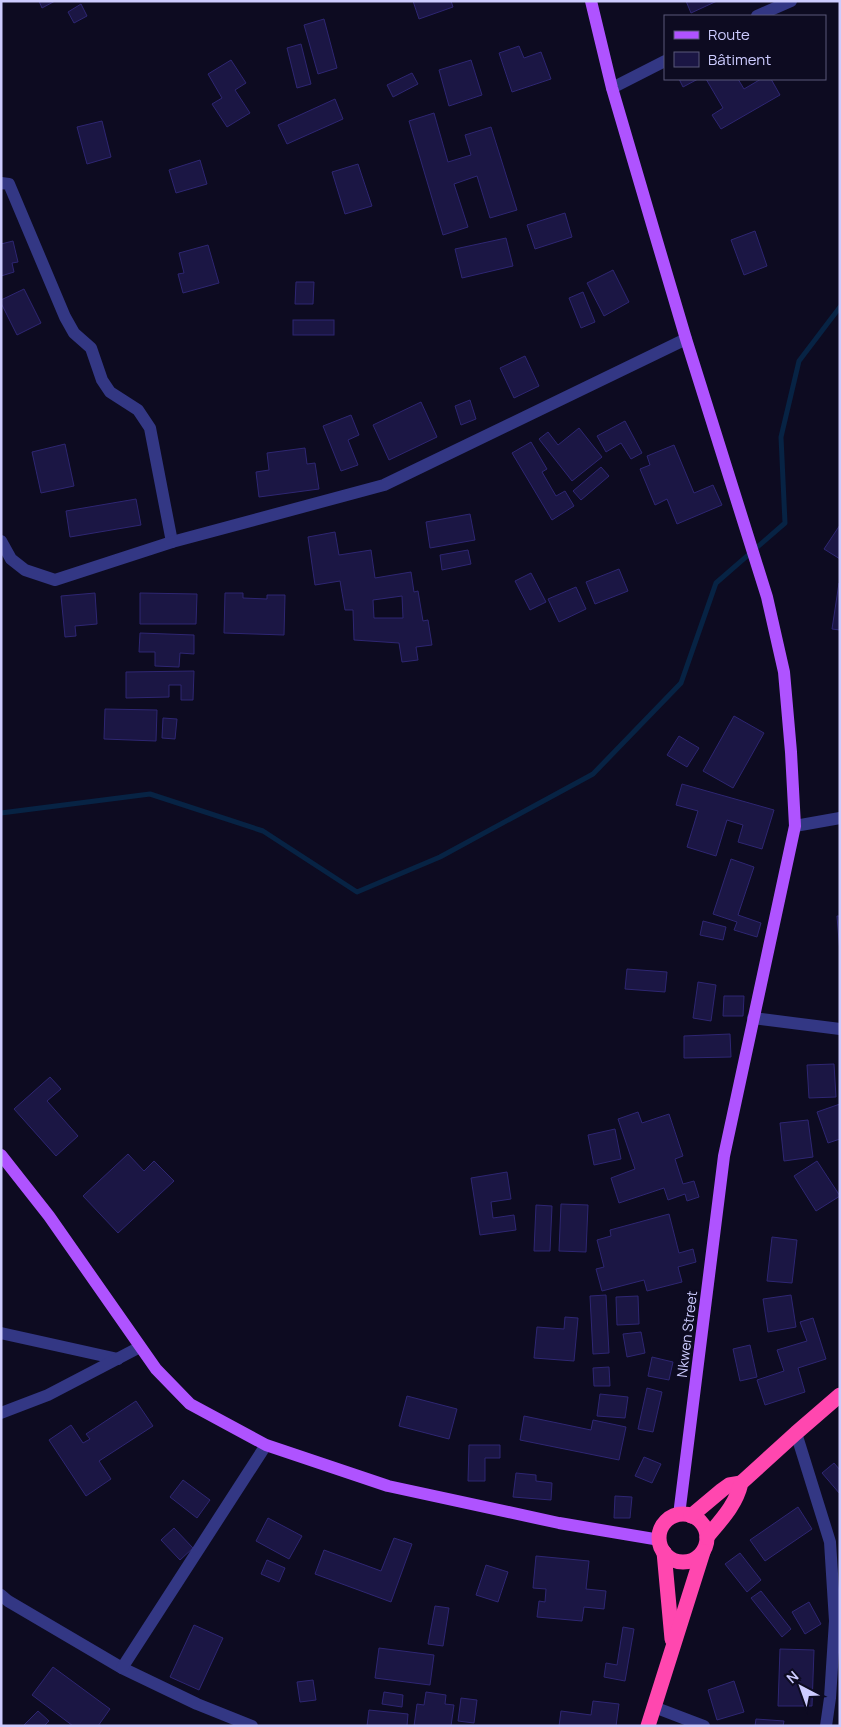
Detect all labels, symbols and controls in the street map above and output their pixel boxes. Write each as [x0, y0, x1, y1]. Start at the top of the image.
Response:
legend [664, 15, 826, 80]
text: Route [708, 24, 750, 45]
text: Bâtiment [708, 49, 771, 70]
street label: Nkwen Street [672, 1289, 701, 1378]
north arrow [776, 1662, 826, 1712]
text: N [782, 1666, 802, 1687]

